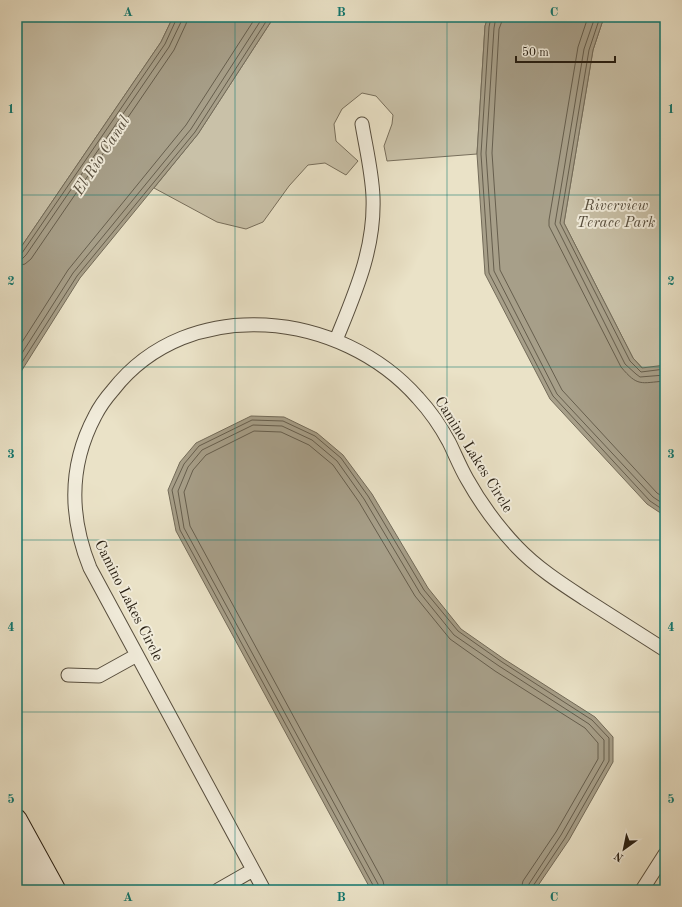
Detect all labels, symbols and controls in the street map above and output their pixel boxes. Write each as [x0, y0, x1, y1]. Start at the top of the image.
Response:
text: A [123, 6, 133, 19]
text: B [336, 6, 346, 19]
text: C [550, 6, 558, 19]
scale bar [516, 38, 615, 64]
text: 50 m [522, 46, 549, 59]
text: 1 [7, 103, 15, 116]
text: 1 [667, 103, 675, 116]
water label: El Rio Canal [70, 113, 134, 199]
park label: Riverview Terace Park [577, 199, 655, 231]
text: 2 [7, 275, 15, 288]
text: 2 [667, 275, 675, 288]
street label: Camino Lakes Circle [431, 394, 515, 516]
text: 3 [7, 448, 15, 461]
text: 3 [667, 448, 675, 461]
street label: Camino Lakes Circle [91, 538, 165, 664]
text: 4 [7, 621, 15, 634]
text: 4 [667, 621, 675, 634]
text: 5 [7, 793, 15, 806]
text: 5 [667, 793, 675, 806]
north arrow [604, 829, 644, 869]
text: N [612, 849, 626, 863]
text: A [123, 891, 133, 904]
text: B [336, 891, 346, 904]
text: C [550, 891, 558, 904]

